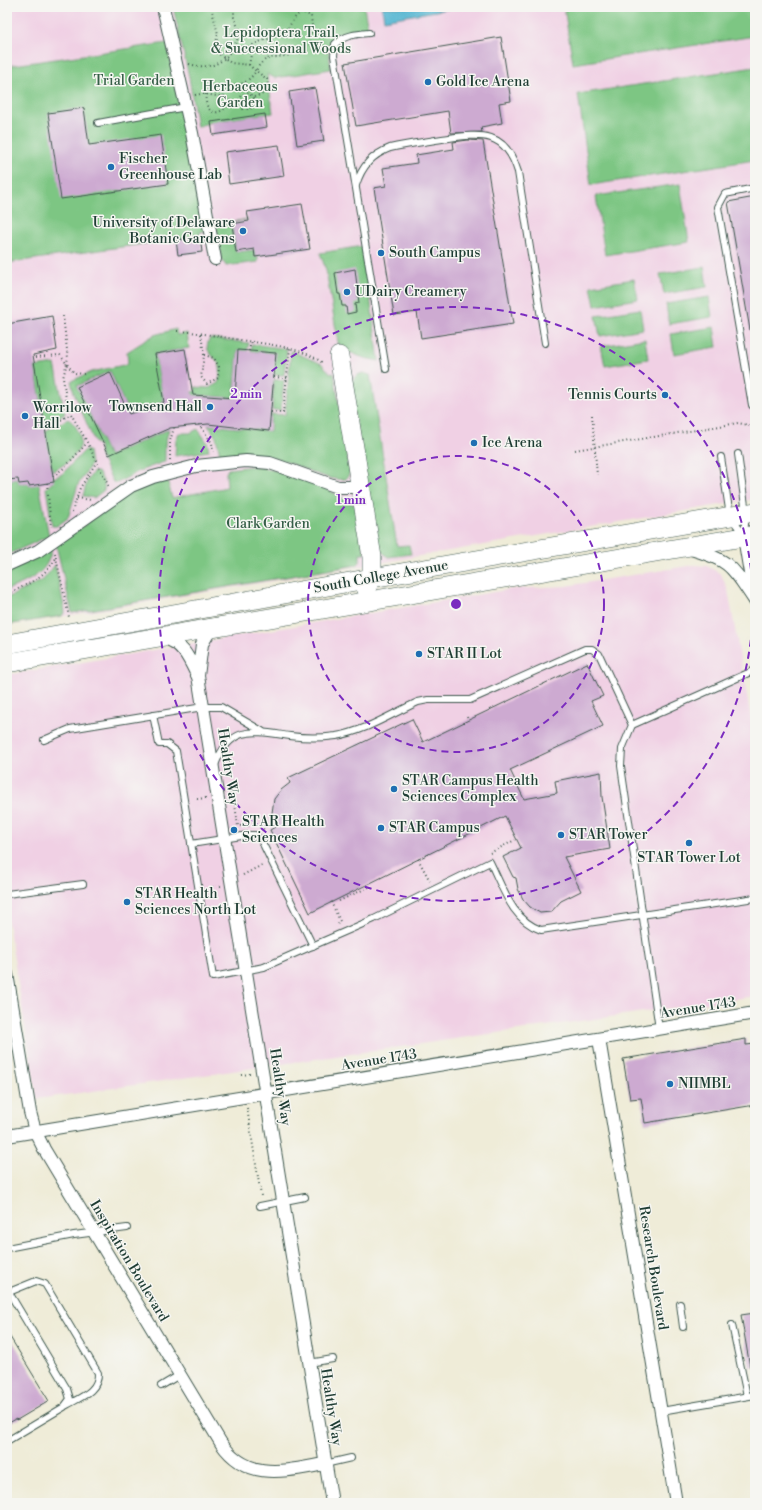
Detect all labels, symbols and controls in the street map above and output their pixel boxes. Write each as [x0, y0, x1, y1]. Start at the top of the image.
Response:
park label: Lepidoptera Trail, & Successional Woods [211, 24, 351, 58]
park label: Trial Garden [93, 72, 175, 90]
place label: Gold Ice Arena [436, 73, 530, 91]
marker: Gold Ice Arena [423, 77, 433, 87]
park label: Herbaceous Garden [202, 78, 278, 112]
place label: Fischer Greenhouse Lab [119, 150, 222, 184]
marker: Fischer Greenhouse Lab [106, 162, 116, 172]
place label: University of Delaware Botanic Gardens [92, 214, 235, 248]
marker: University of Delaware Botanic Gardens [238, 226, 248, 236]
place label: South Campus [389, 244, 480, 262]
marker: South Campus [376, 248, 386, 258]
place label: UDairy Creamery [355, 283, 467, 301]
marker: UDairy Creamery [342, 287, 352, 297]
place label: Tennis Courts [568, 386, 657, 404]
text: 2 min [230, 387, 262, 402]
marker: Tennis Courts [660, 390, 670, 400]
place label: Townsend Hall [109, 398, 202, 416]
place label: Worrilow Hall [32, 399, 92, 433]
marker: Townsend Hall [205, 402, 215, 412]
marker: Worrilow Hall [20, 411, 30, 421]
place label: Ice Arena [482, 434, 543, 452]
marker: Ice Arena [469, 438, 479, 448]
text: 1 min [336, 493, 367, 508]
park label: Clark Garden [226, 515, 310, 533]
street label: South College Avenue [312, 556, 450, 598]
centre of rings [449, 597, 463, 611]
place label: STAR II Lot [427, 645, 502, 663]
marker: STAR II Lot [414, 649, 424, 659]
street label: Healthy Way [213, 727, 243, 807]
place label: STAR Campus Health Sciences Complex [402, 772, 539, 806]
marker: STAR Campus Health Sciences Complex [389, 784, 399, 794]
place label: STAR Health Sciences [242, 813, 325, 847]
place label: STAR Campus [389, 819, 480, 837]
marker: STAR Campus [376, 823, 386, 833]
marker: STAR Health Sciences [229, 825, 239, 835]
place label: STAR Tower [569, 826, 647, 844]
marker: STAR Tower [556, 830, 566, 840]
marker: STAR Tower Lot [684, 838, 694, 848]
place label: STAR Tower Lot [637, 849, 741, 867]
place label: STAR Health Sciences North Lot [135, 885, 256, 919]
marker: STAR Health Sciences North Lot [122, 897, 132, 907]
street label: Avenue 1743 [658, 993, 738, 1023]
street label: Avenue 1743 [339, 1045, 419, 1075]
street label: Healthy Way [265, 1047, 295, 1127]
place label: NIIMBL [678, 1075, 731, 1093]
marker: NIIMBL [665, 1079, 675, 1089]
street label: Inspiration Boulevard [85, 1197, 173, 1325]
street label: Research Boulevard [634, 1204, 672, 1332]
street label: Healthy Way [316, 1367, 346, 1447]

